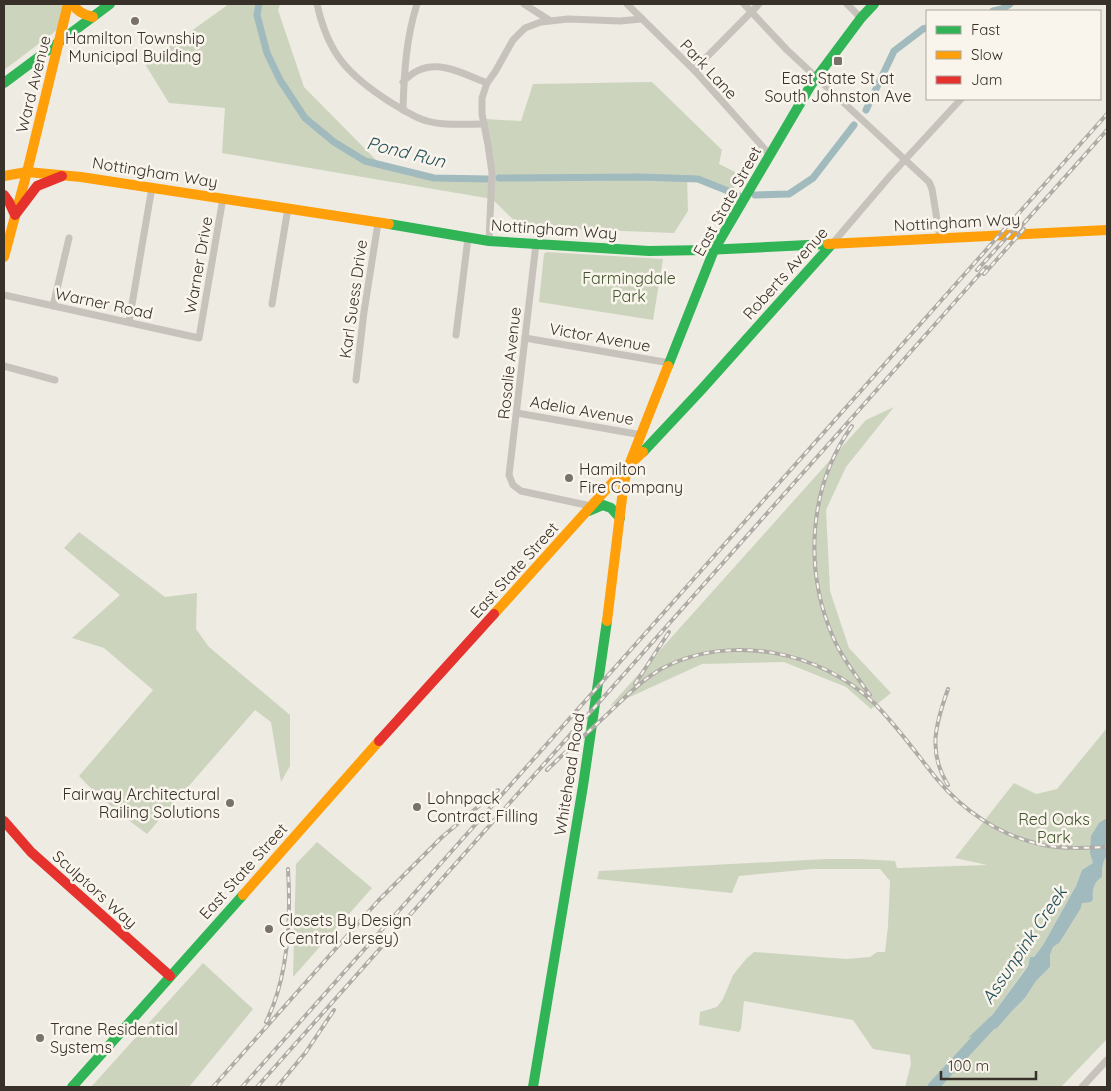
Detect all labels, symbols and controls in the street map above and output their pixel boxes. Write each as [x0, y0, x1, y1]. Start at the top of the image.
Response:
legend [926, 10, 1101, 100]
marker: Hamilton Township Municipal Building [129, 15, 141, 27]
text: Fast [971, 20, 1000, 39]
place label: Hamilton Township Municipal Building [65, 28, 205, 66]
street label: Ward Avenue [11, 33, 55, 135]
street label: Park Lane [676, 35, 742, 103]
text: Slow [971, 45, 1003, 64]
marker: East State St at South Johnston Ave [832, 55, 844, 67]
place label: East State St at South Johnston Ave [764, 68, 912, 106]
text: Jam [971, 70, 1002, 89]
water label: Pond Run [364, 131, 448, 173]
street label: East State Street [689, 142, 765, 260]
street label: Nottingham Way [91, 152, 219, 192]
street label: Nottingham Way [893, 209, 1021, 235]
street label: Warner Drive [180, 215, 216, 315]
street label: Nottingham Way [490, 215, 618, 243]
street label: Roberts Avenue [738, 223, 832, 323]
street label: Karl Suess Drive [335, 238, 371, 360]
park label: Farmingdale Park [582, 268, 676, 306]
street label: Warner Road [53, 283, 155, 323]
street label: Rosalie Avenue [493, 306, 525, 420]
street label: Victor Avenue [548, 318, 652, 356]
street label: Adelia Avenue [529, 391, 635, 429]
place label: Hamilton Fire Company [579, 459, 683, 497]
marker: Hamilton Fire Company [563, 472, 575, 484]
street label: East State Street [466, 518, 562, 622]
street label: Whitehead Road [549, 711, 589, 837]
place label: Fairway Architectural Railing Solutions [62, 784, 220, 822]
place label: Lohnpack Contract Filling [427, 788, 538, 826]
marker: Fairway Architectural Railing Solutions [224, 797, 236, 809]
marker: Lohnpack Contract Filling [411, 801, 423, 813]
park label: Red Oaks Park [1018, 809, 1090, 847]
street label: East State Street [195, 819, 291, 923]
street label: Sculptors Way [49, 846, 141, 932]
water label: Assunpink Creek [976, 881, 1073, 1008]
place label: Closets By Design (Central Jersey) [279, 910, 412, 948]
marker: Closets By Design (Central Jersey) [263, 923, 275, 935]
place label: Trane Residential Systems [50, 1019, 178, 1057]
marker: Trane Residential Systems [34, 1032, 46, 1044]
scale bar [941, 1048, 1036, 1080]
text: 100 m [948, 1056, 989, 1075]

